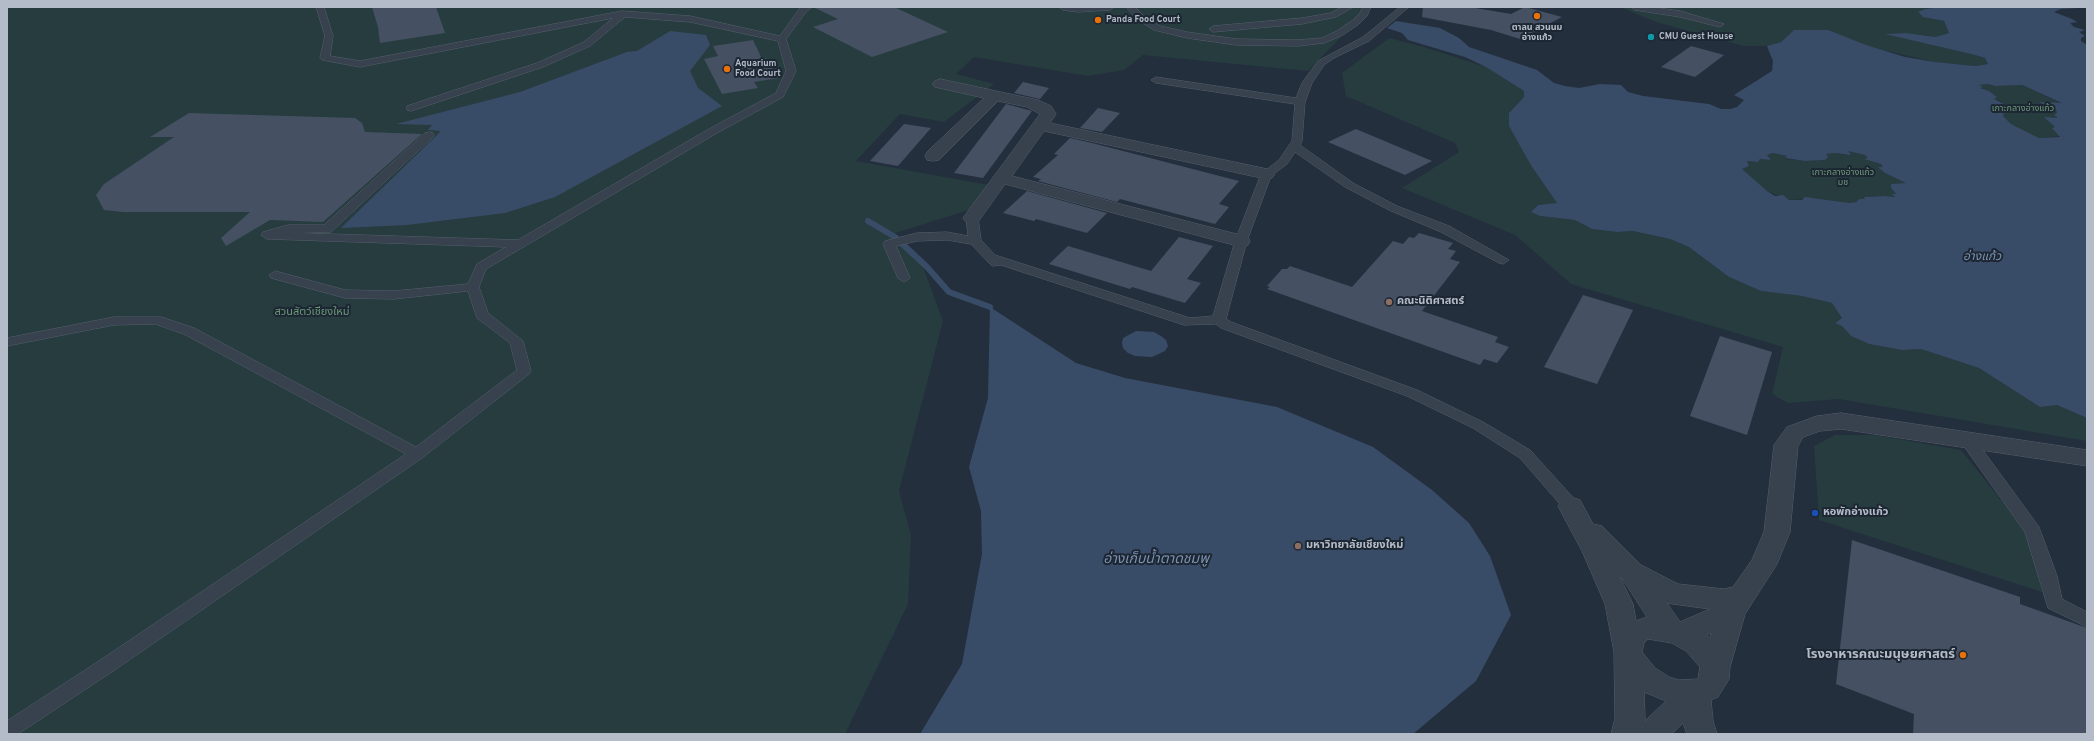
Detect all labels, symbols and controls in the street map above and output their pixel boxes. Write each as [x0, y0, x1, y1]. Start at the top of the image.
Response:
marker: ตาลน สวนนม อ่างแก้ว [1532, 11, 1542, 21]
marker: Panda Food Court [1093, 15, 1103, 25]
place label: Panda Food Court [1106, 15, 1180, 25]
place label: ตาลน สวนนม อ่างแก้ว [1512, 23, 1562, 44]
marker: CMU Guest House [1646, 32, 1656, 42]
place label: CMU Guest House [1659, 32, 1733, 42]
place label: Aquarium Food Court [735, 59, 781, 80]
marker: Aquarium Food Court [722, 64, 732, 74]
park label: เกาะกลางอ่างแก้ว [1992, 104, 2054, 114]
park label: เกาะกลางอ่างแก้ว มช [1812, 168, 1874, 189]
water label: อ่างแก้ว [1963, 251, 2001, 265]
place label: คณะนิติศาสตร์ [1397, 295, 1464, 309]
marker: คณะนิติศาสตร์ [1384, 297, 1394, 307]
park label: สวนสัตว์เชียงใหม่ [274, 306, 350, 320]
place label: หอพักอ่างแก้ว [1823, 506, 1888, 520]
marker: หอพักอ่างแก้ว [1810, 508, 1820, 518]
place label: มหาวิทยาลัยเชียงใหม่ [1306, 539, 1403, 553]
marker: มหาวิทยาลัยเชียงใหม่ [1293, 541, 1303, 551]
water label: อ่างเก็บน้ำตาดชมพู [1103, 552, 1209, 568]
place label: โรงอาหารคณะมนุษยศาสตร์ [1806, 647, 1955, 663]
marker: โรงอาหารคณะมนุษยศาสตร์ [1958, 650, 1968, 660]

